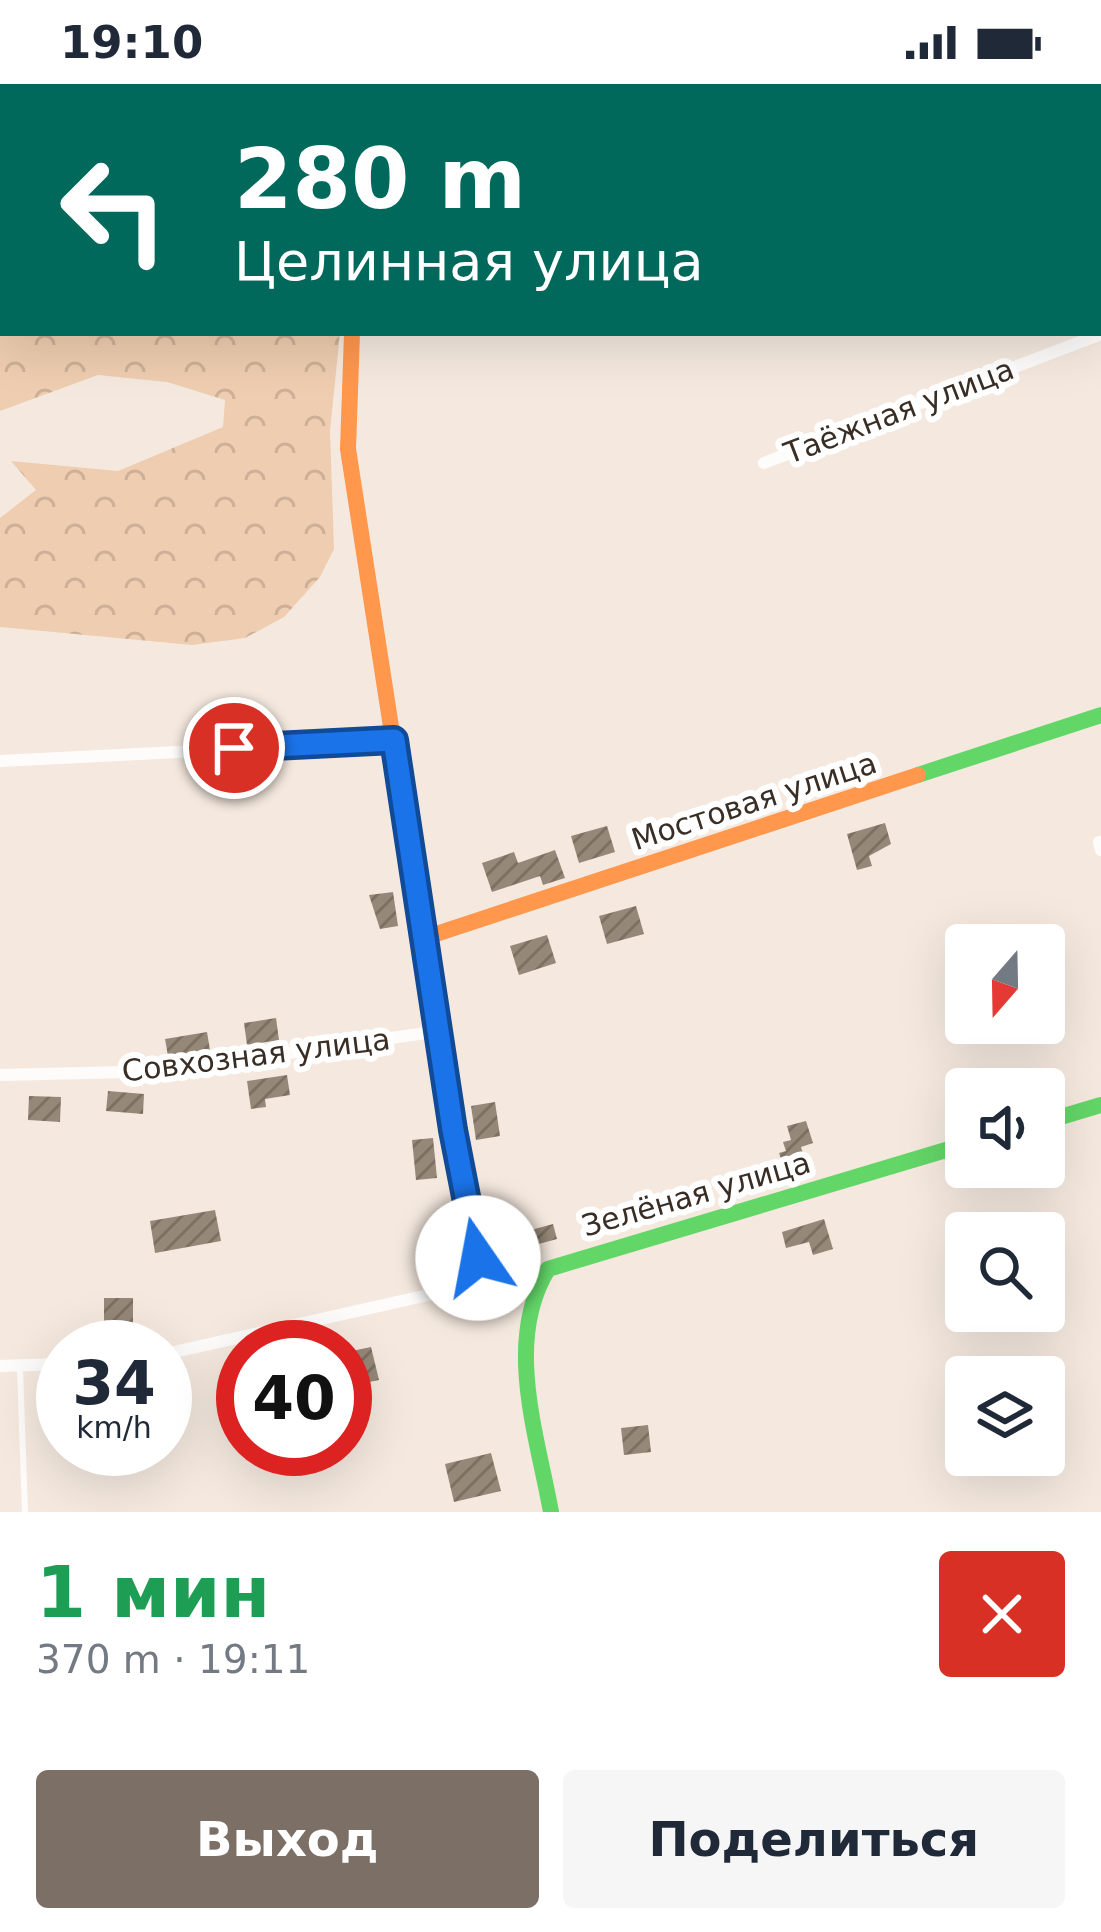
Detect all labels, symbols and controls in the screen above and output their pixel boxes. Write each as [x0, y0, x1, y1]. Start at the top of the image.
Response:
text: 19:10 [60, 16, 203, 69]
text: 280 m [234, 130, 526, 228]
icon: left [36, 132, 192, 288]
text: Целинная улица [234, 230, 704, 293]
street label: Таёжная улица [778, 351, 1019, 471]
pin [183, 697, 285, 799]
icon: arrive [201, 715, 267, 781]
street label: Мостовая улица [627, 745, 881, 857]
north arrow [945, 924, 1065, 1044]
map controls [945, 924, 1065, 1476]
street label: Совхозная улица [120, 1021, 392, 1089]
button: sound [945, 1068, 1065, 1188]
street label: Зелёная улица [578, 1145, 814, 1243]
position arrow [415, 1195, 541, 1321]
button: search [945, 1212, 1065, 1332]
speed limit sign: 40 [216, 1320, 372, 1476]
text: 34 [72, 1348, 156, 1418]
button: layers [945, 1356, 1065, 1476]
text: km/h [76, 1410, 152, 1445]
text: 1 мин [36, 1550, 270, 1634]
button: close [939, 1551, 1065, 1677]
text: 370 m · 19:11 [36, 1637, 310, 1682]
button: Выход [36, 1770, 539, 1908]
button: Поделиться [563, 1770, 1065, 1908]

